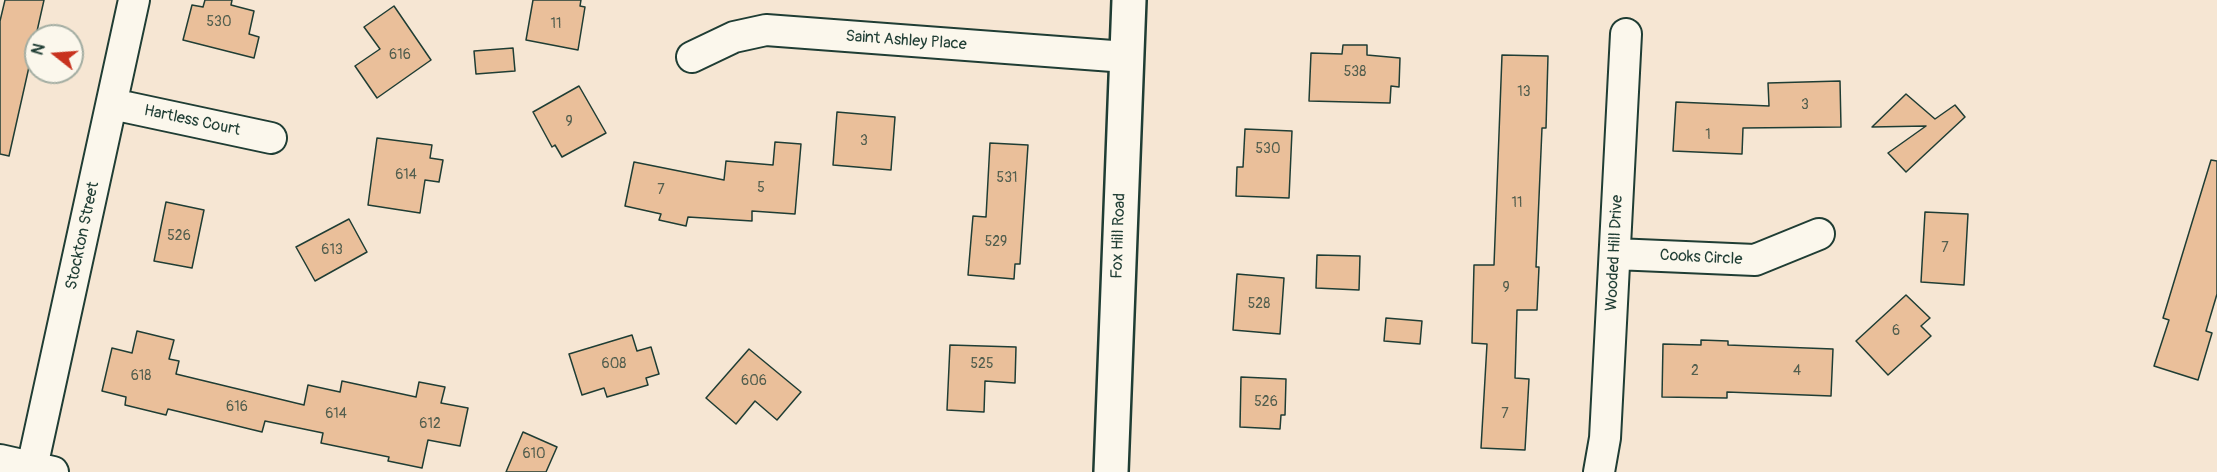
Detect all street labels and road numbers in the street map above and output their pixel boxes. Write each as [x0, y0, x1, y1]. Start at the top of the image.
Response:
street label: Saint Ashley Place [845, 27, 967, 55]
street label: Hartless Court [142, 101, 242, 141]
street label: Stockton Street [62, 180, 104, 292]
street label: Fox Hill Road [1108, 193, 1130, 279]
street label: Wooded Hill Drive [1602, 194, 1628, 312]
street label: Cooks Circle [1659, 246, 1743, 270]

